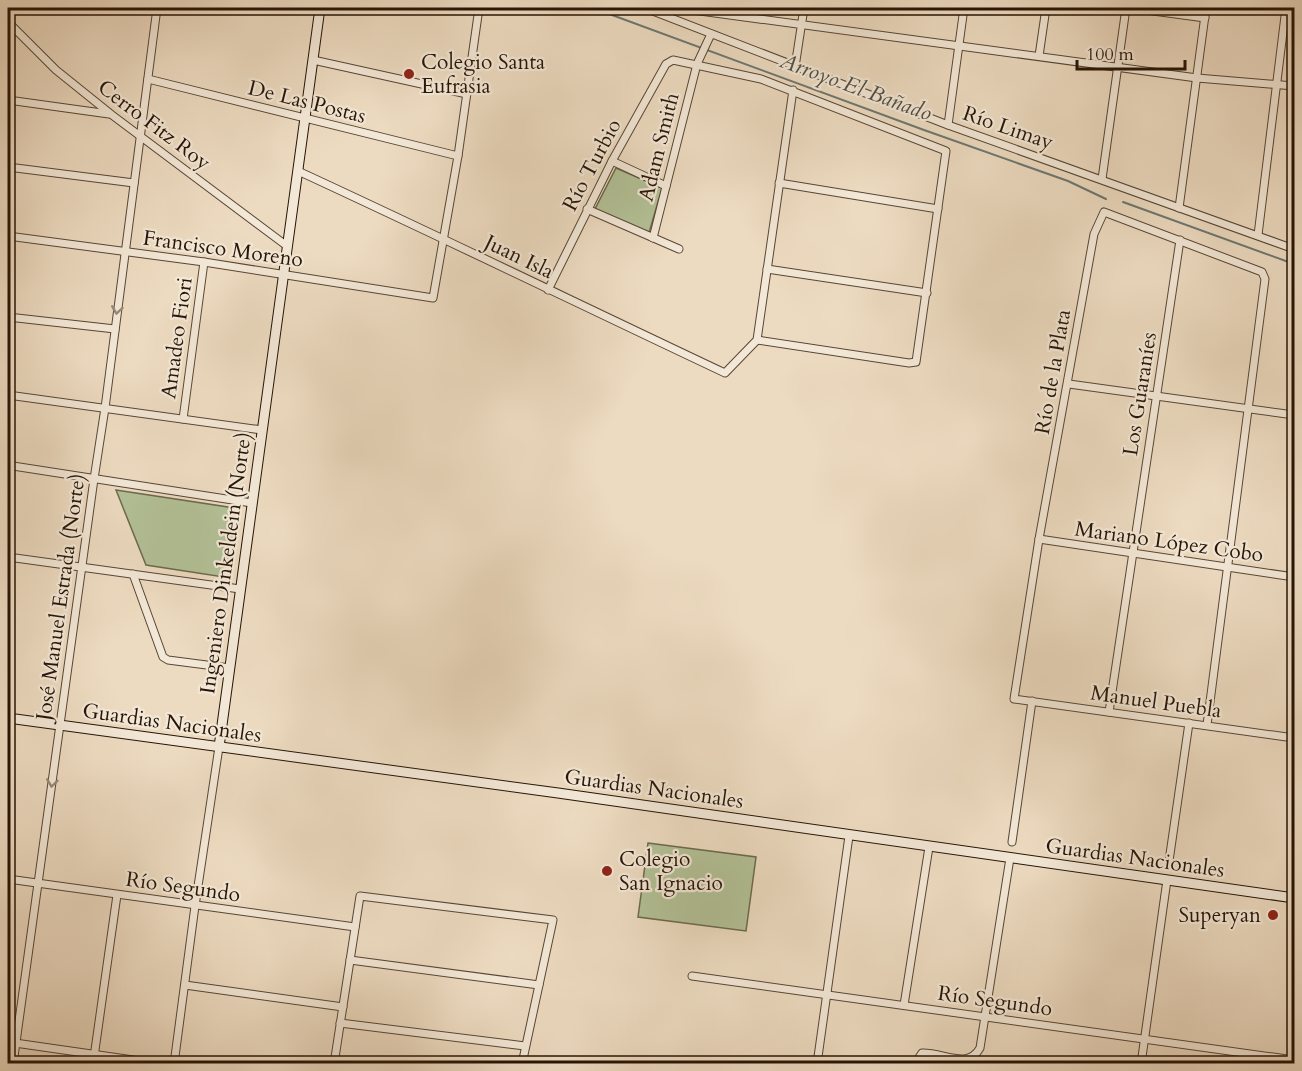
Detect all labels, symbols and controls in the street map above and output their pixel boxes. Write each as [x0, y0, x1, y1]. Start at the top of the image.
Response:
scale bar [1077, 33, 1185, 71]
text: 100 m [1086, 42, 1134, 67]
water label: Arroyo El Bañado [775, 45, 936, 128]
place label: Colegio Santa Eufrasia [421, 48, 545, 101]
marker: Colegio Santa Eufrasia [402, 67, 416, 81]
street label: Cerro Fitz Roy [92, 73, 216, 177]
street label: De Las Postas [245, 73, 369, 131]
street label: Adam Smith [632, 89, 687, 204]
street label: Río Limay [959, 99, 1057, 157]
street label: Río Turbio [556, 114, 628, 216]
street label: Francisco Moreno [141, 223, 305, 275]
street label: Juan Isla [477, 226, 559, 286]
street label: Amadeo Fiori [154, 275, 200, 401]
one-way arrow [112, 305, 124, 314]
street label: Río de la Plata [1028, 307, 1078, 437]
street label: Los Guaraníes [1116, 330, 1164, 458]
street label: Ingeniero Dinkeldein (Norte) [193, 430, 259, 696]
street label: José Manuel Estrada (Norte) [29, 472, 93, 725]
street label: Mariano López Cobo [1073, 514, 1265, 570]
street label: Manuel Puebla [1089, 678, 1223, 726]
street label: Guardias Nacionales [81, 696, 263, 750]
street label: Guardias Nacionales [563, 762, 745, 816]
one-way arrow [47, 779, 59, 788]
street label: Guardias Nacionales [1044, 831, 1226, 885]
place label: Colegio San Ignacio [619, 845, 723, 898]
marker: Colegio San Ignacio [600, 864, 614, 878]
street label: Río Segundo [124, 865, 242, 909]
place label: Superyan [1178, 901, 1261, 930]
marker: Superyan [1266, 908, 1280, 922]
street label: Río Segundo [936, 979, 1054, 1023]

